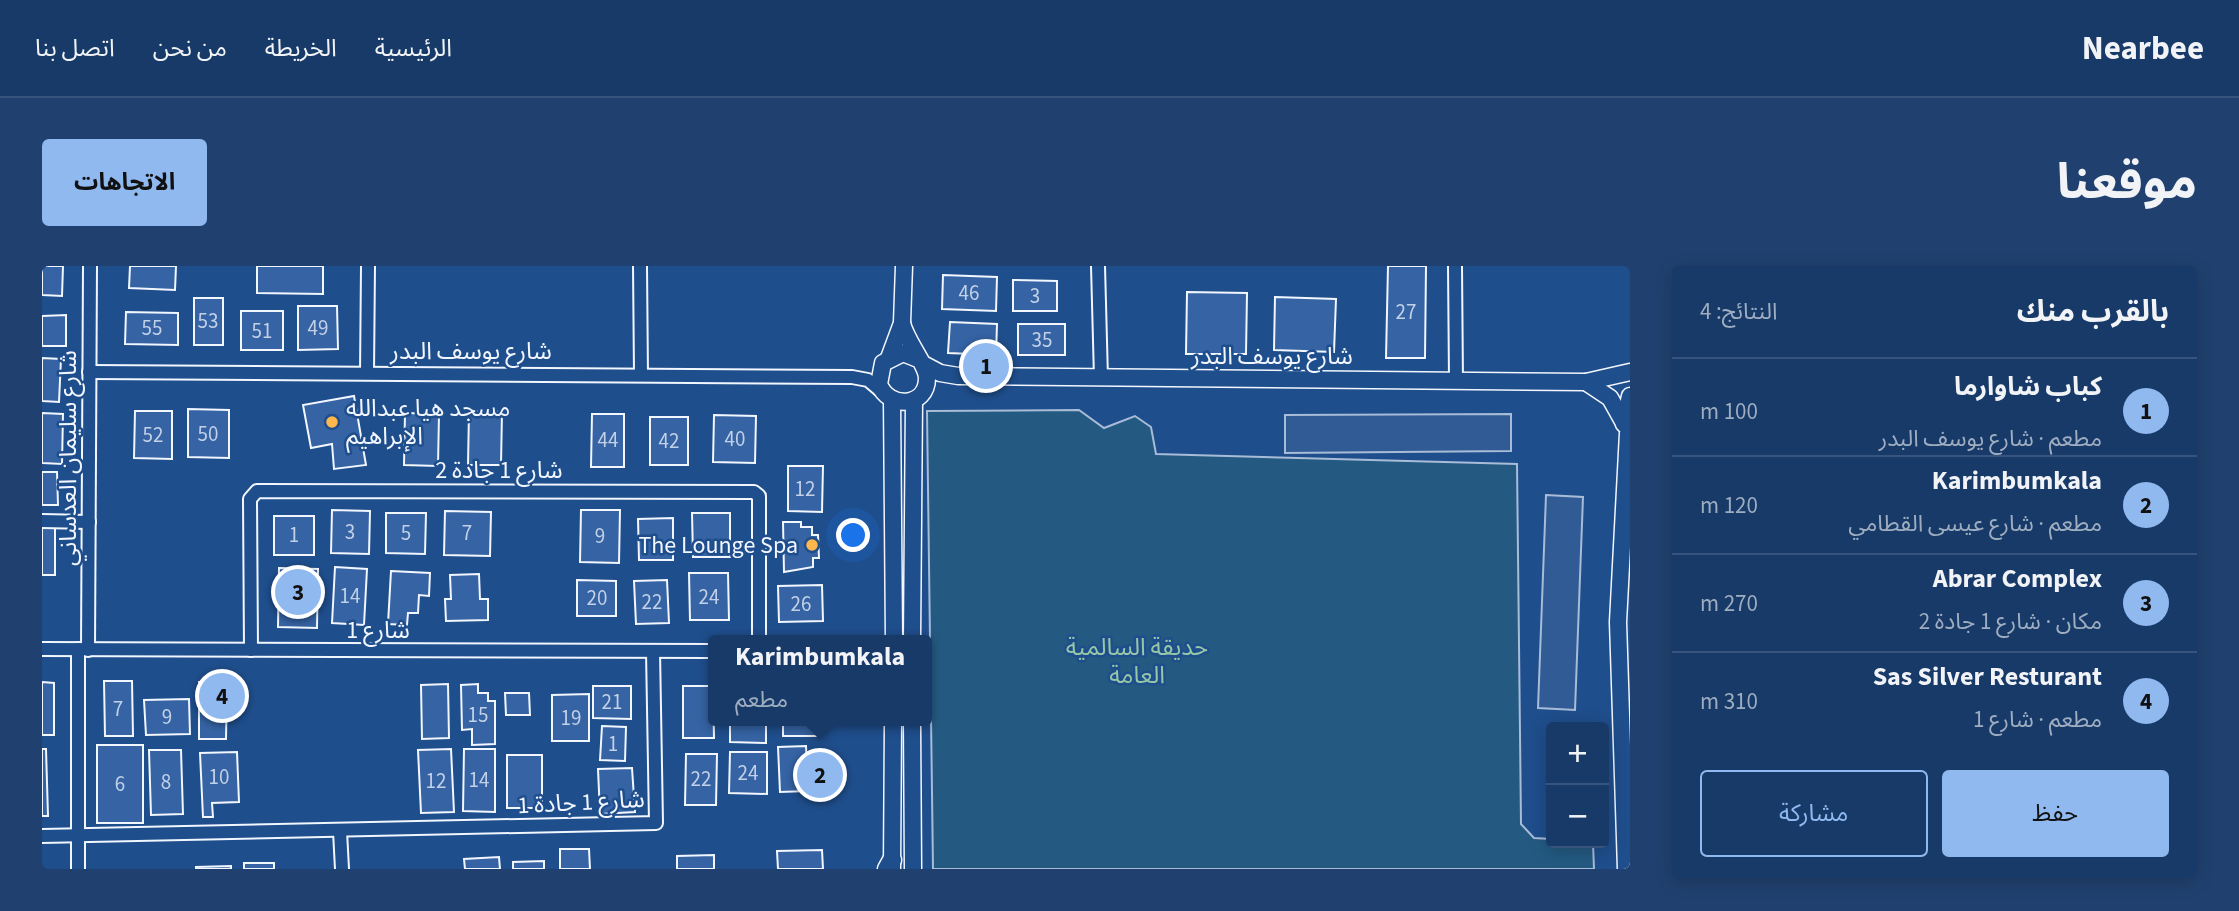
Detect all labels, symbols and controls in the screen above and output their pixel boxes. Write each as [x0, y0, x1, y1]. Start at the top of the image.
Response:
text: Nearbee [2082, 25, 2204, 72]
text: اتصل بنا [35, 31, 115, 66]
text: من نحن [153, 31, 227, 66]
text: الخريطة [265, 31, 337, 66]
text: الرئيسية [375, 31, 452, 66]
button: الاتجاهات [42, 139, 207, 226]
text: موقعنا [2057, 148, 2197, 218]
house number: 46 [959, 278, 979, 308]
house number: 3 [1030, 281, 1040, 311]
text: بالقرب منك [2017, 290, 2169, 333]
text: النتائج: 4 [1700, 295, 1778, 328]
house number: 27 [1396, 297, 1416, 327]
house number: 53 [198, 306, 218, 336]
house number: 55 [142, 313, 162, 343]
house number: 49 [308, 313, 328, 343]
house number: 51 [252, 316, 272, 346]
house number: 35 [1032, 325, 1052, 355]
street label: شارع يوسف البدر [389, 334, 552, 369]
street label: شارع يوسف البدر [1190, 339, 1353, 374]
pin: 1 [963, 340, 1009, 392]
street label: شارع سليمان العدساني [51, 350, 87, 566]
text: كباب شاوارما [1954, 368, 2102, 405]
place label: مسجد هيا عبدالله الإبراهيم [346, 391, 510, 454]
text: 100 m [1700, 395, 1758, 428]
text: 1 [2140, 395, 2152, 428]
marker: مسجد هيا عبدالله الإبراهيم [324, 414, 340, 430]
house number: 50 [198, 419, 218, 449]
house number: 52 [143, 420, 163, 450]
text: مطعم · شارع يوسف البدر [1879, 422, 2102, 455]
house number: 40 [725, 424, 745, 454]
house number: 44 [598, 425, 618, 455]
house number: 42 [659, 426, 679, 456]
street label: شارع 1 جادة 2 [435, 453, 563, 488]
text: Karimbumkala [1932, 462, 2102, 499]
house number: 12 [795, 474, 815, 504]
text: 120 m [1700, 489, 1758, 522]
text: 2 [2140, 489, 2152, 522]
text: مطعم · شارع عيسى القطامي [1848, 507, 2102, 540]
house number: 3 [345, 517, 355, 547]
house number: 5 [401, 518, 411, 548]
house number: 7 [462, 518, 472, 548]
your location [836, 518, 870, 552]
house number: 1 [289, 520, 299, 550]
house number: 9 [595, 521, 605, 551]
place label: The Lounge Spa [638, 528, 798, 563]
marker: The Lounge Spa [804, 537, 820, 553]
text: Abrar Complex [1933, 560, 2102, 597]
pin: 3 [275, 566, 321, 618]
house number: 14 [340, 581, 360, 611]
house number: 24 [699, 582, 719, 612]
house number: 20 [587, 583, 607, 613]
house number: 22 [642, 587, 662, 617]
text: 270 m [1700, 587, 1758, 620]
text: 3 [2140, 587, 2152, 620]
house number: 26 [791, 589, 811, 619]
text: مكان · شارع 1 جادة 2 [1919, 605, 2102, 638]
street label: شارع 1 [346, 613, 410, 648]
park label: حديقة السالمية العامة [1066, 630, 1208, 693]
popup [708, 635, 932, 726]
text: Karimbumkala [735, 638, 905, 675]
text: Sas Silver Resturant [1873, 658, 2102, 695]
pin: 4 [199, 670, 245, 722]
text: مطعم [735, 683, 788, 716]
text: 310 m [1700, 685, 1758, 718]
text: 4 [2140, 685, 2152, 718]
house number: 21 [602, 687, 622, 717]
house number: 7 [113, 694, 123, 724]
house number: 15 [468, 700, 488, 730]
house number: 9 [162, 702, 172, 732]
house number: 19 [561, 703, 581, 733]
text: مطعم · شارع 1 [1973, 703, 2102, 736]
map controls [1546, 722, 1609, 848]
button: + [1546, 722, 1609, 785]
house number: 1 [608, 729, 618, 759]
pin: 2 [797, 749, 843, 801]
house number: 24 [738, 758, 758, 788]
house number: 10 [209, 762, 229, 792]
house number: 22 [691, 764, 711, 794]
house number: 14 [469, 765, 489, 795]
house number: 12 [426, 766, 446, 796]
house number: 8 [161, 767, 171, 797]
house number: 6 [115, 769, 125, 799]
button: مشاركة [1700, 770, 1928, 857]
button: حفظ [1942, 770, 2169, 857]
street label: شارع 1 جادة 1 [517, 782, 646, 823]
button: − [1546, 785, 1609, 848]

